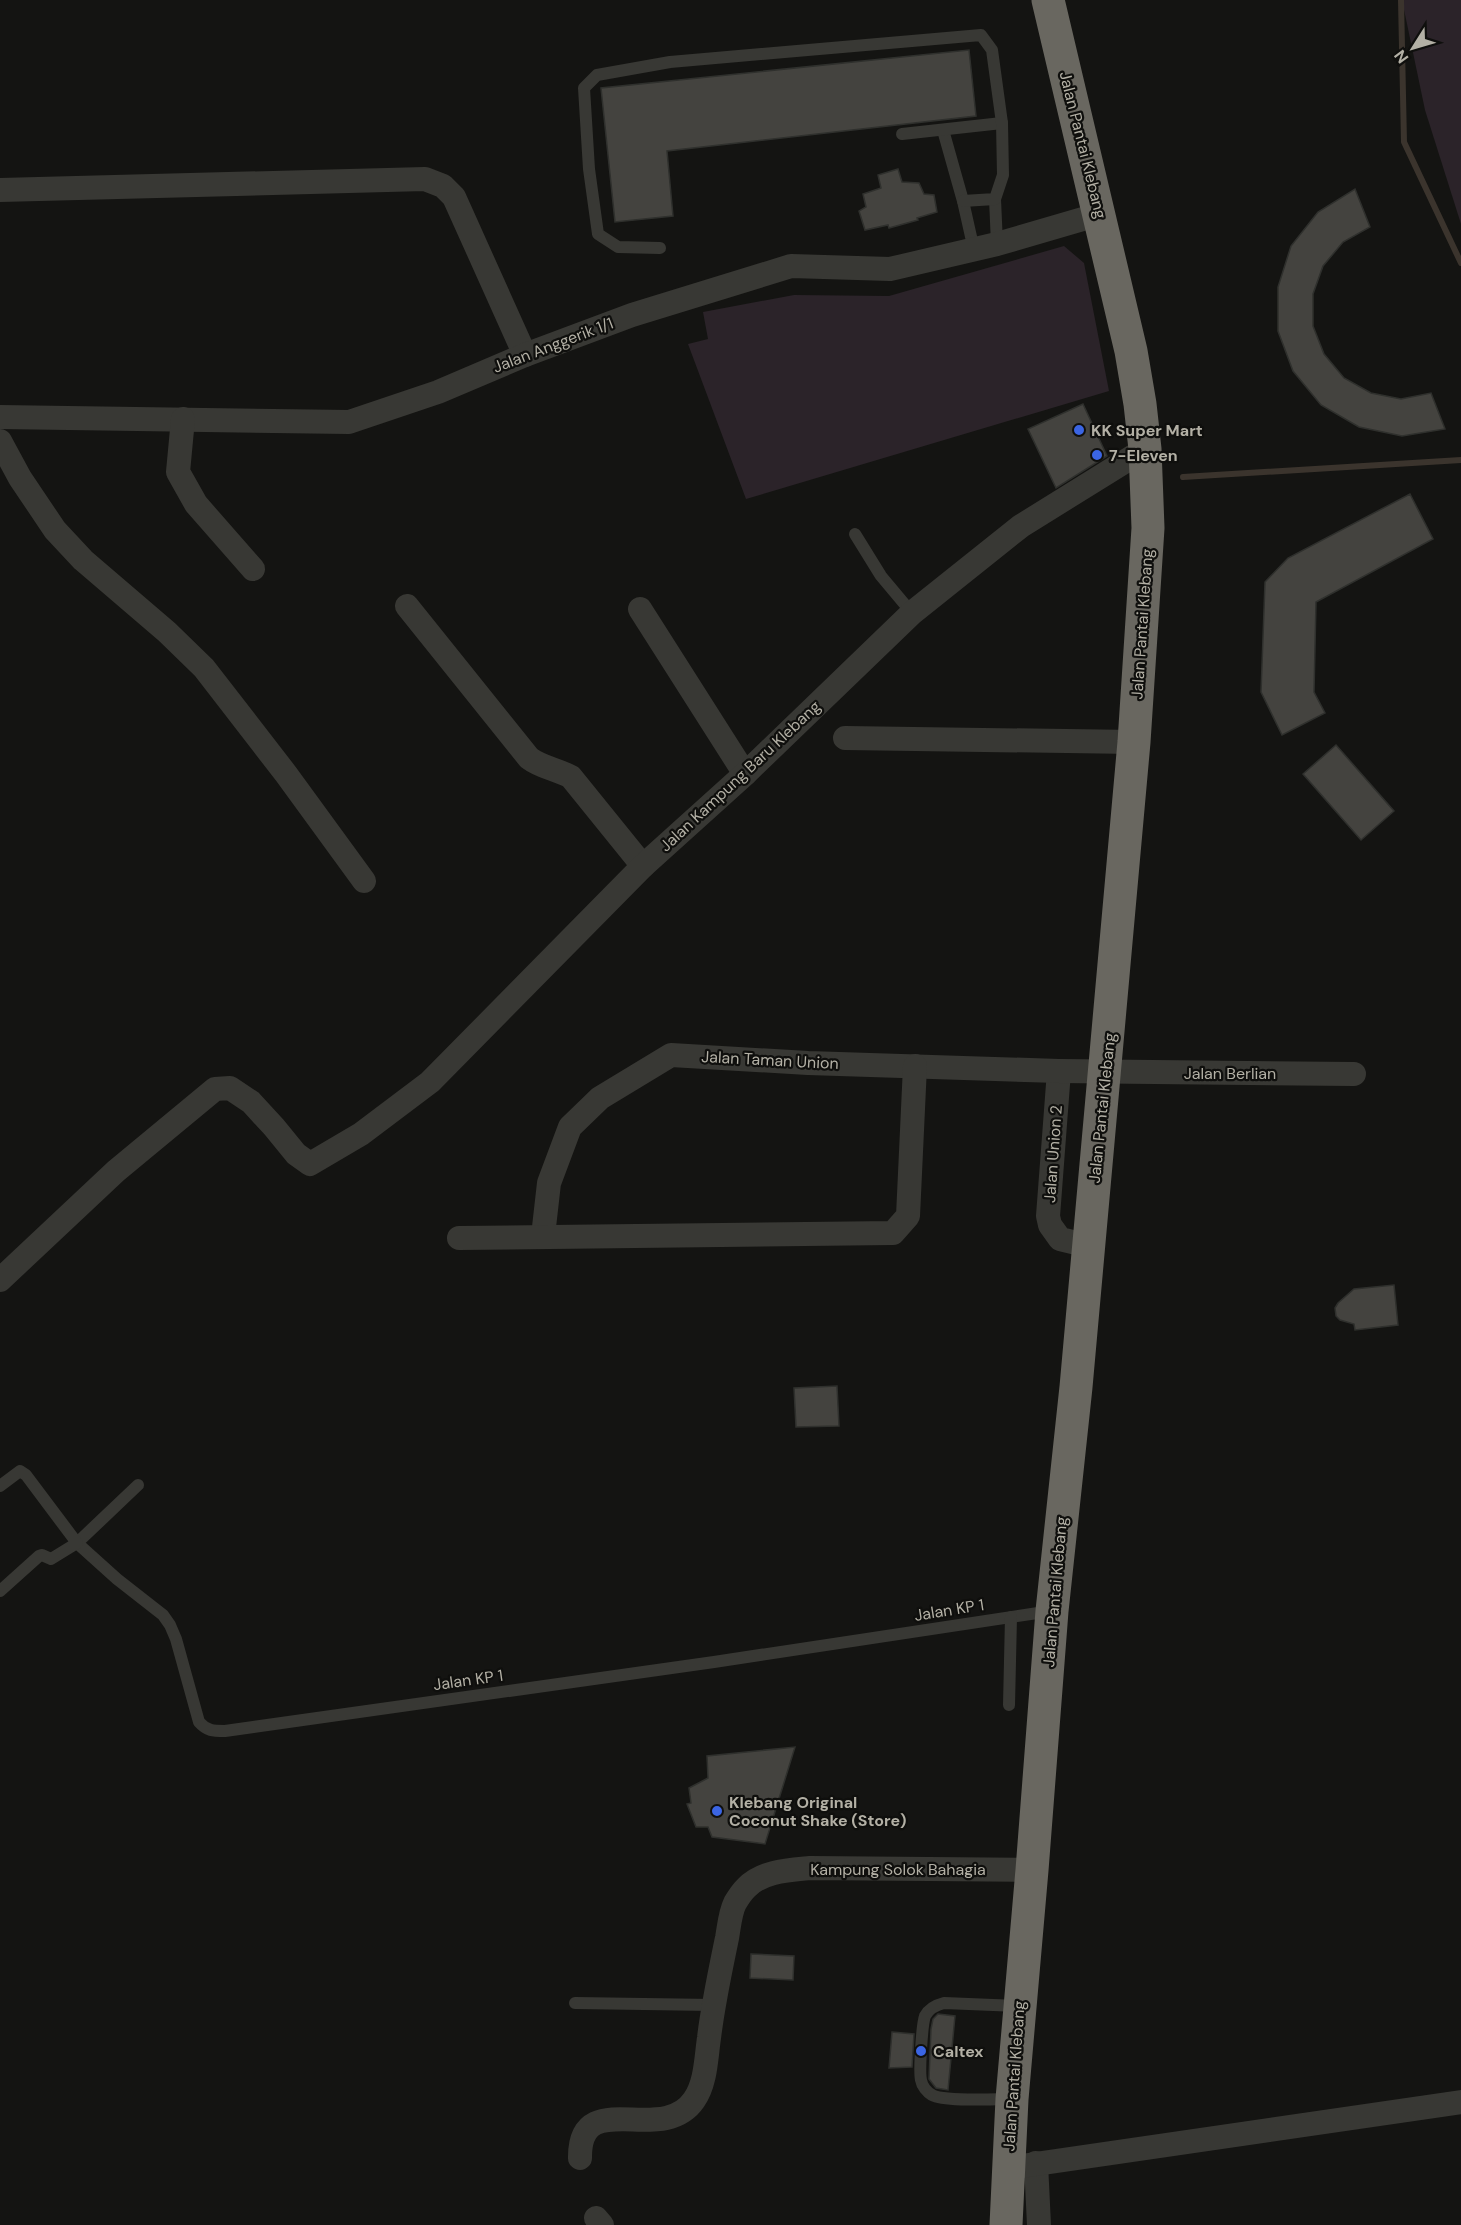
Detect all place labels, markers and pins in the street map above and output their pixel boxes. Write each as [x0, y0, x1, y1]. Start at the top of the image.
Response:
place label: KK Super Mart [1091, 420, 1203, 441]
marker: KK Super Mart [1072, 423, 1086, 437]
place label: 7-Eleven [1109, 445, 1178, 466]
marker: 7-Eleven [1090, 448, 1104, 462]
place label: Klebang Original Coconut Shake (Store) [729, 1792, 907, 1831]
marker: Klebang Original Coconut Shake (Store) [710, 1804, 724, 1818]
place label: Caltex [933, 2041, 983, 2062]
marker: Caltex [914, 2044, 928, 2058]

